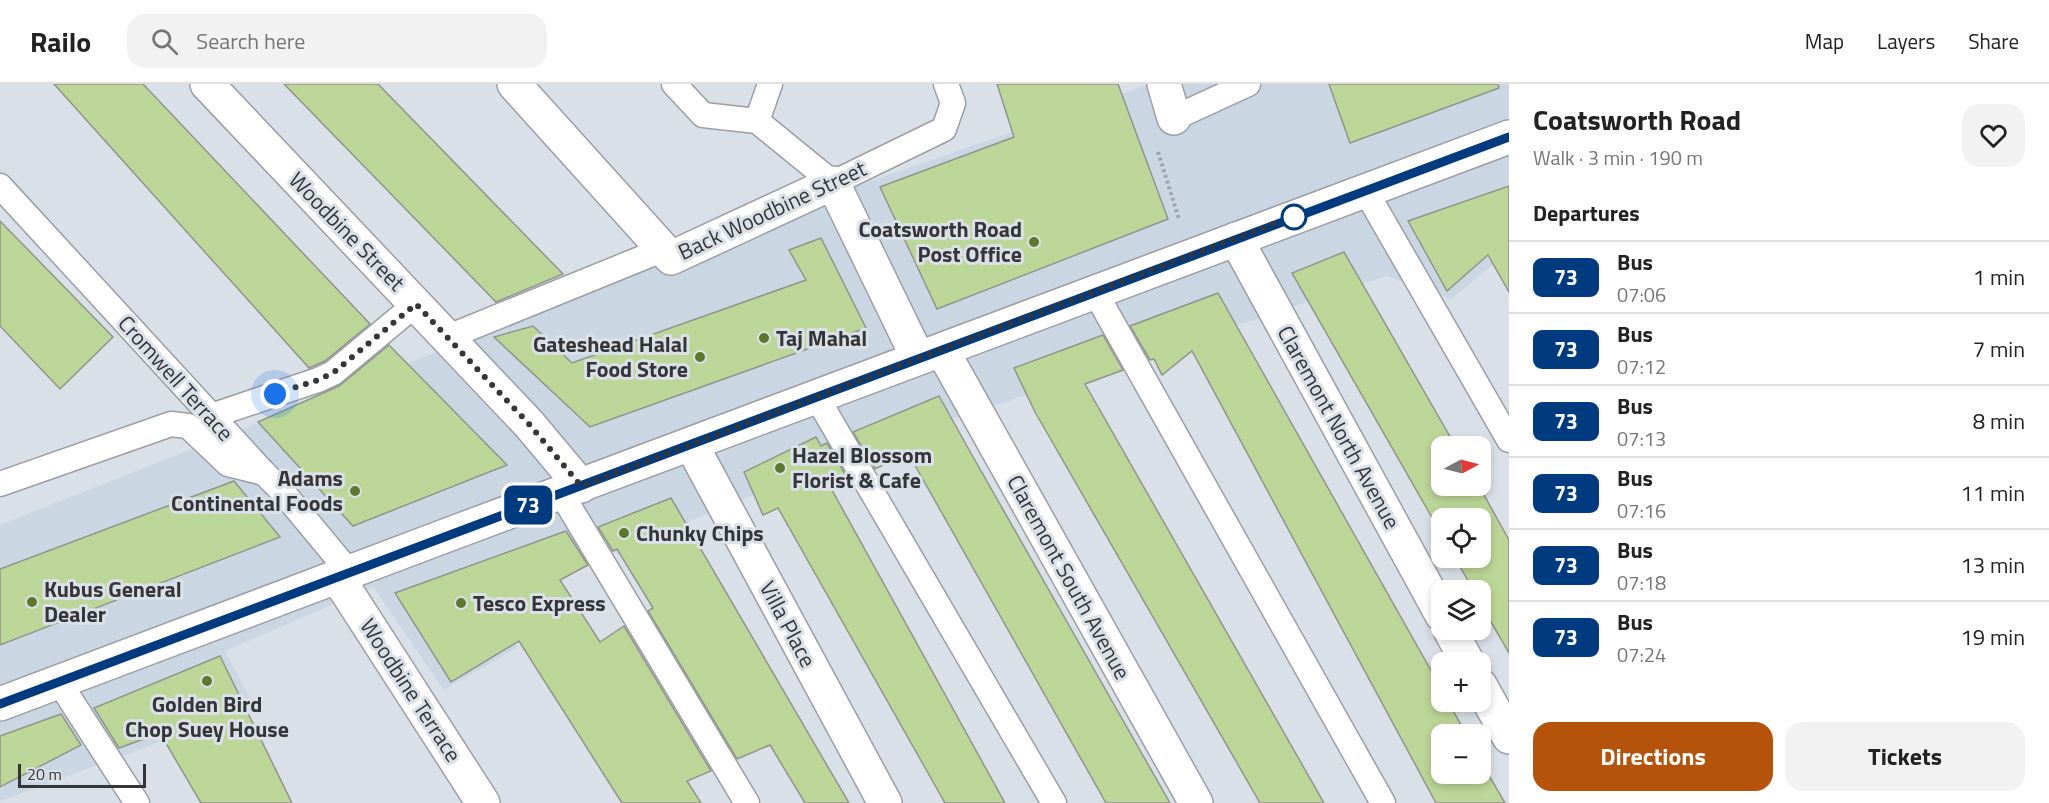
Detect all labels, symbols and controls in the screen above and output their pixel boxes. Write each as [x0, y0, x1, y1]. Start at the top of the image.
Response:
search box [127, 14, 547, 68]
text: Railo [30, 20, 91, 63]
text: Search here [196, 24, 305, 58]
icon: search [148, 25, 181, 58]
text: Map [1805, 25, 1844, 57]
text: Layers [1877, 25, 1935, 57]
text: Share [1968, 25, 2019, 57]
text: Coatsworth Road [1533, 98, 1741, 141]
button: heart [1962, 104, 2025, 167]
text: Walk · 3 min · 190 m [1533, 142, 1703, 173]
street label: Back Woodbine Street [672, 151, 872, 269]
street label: Woodbine Street [281, 164, 413, 299]
text: Departures [1533, 196, 1640, 230]
unlabelled marker [1281, 204, 1307, 230]
place label: Coatsworth Road Post Office [859, 212, 1022, 271]
marker: Coatsworth Road Post Office [1027, 235, 1041, 249]
text: Bus [1617, 245, 1653, 279]
text: 1 min [1973, 260, 2025, 294]
text: 73 [1554, 261, 1578, 293]
text: 07:06 [1617, 279, 1666, 310]
street label: Cromwell Terrace [110, 307, 242, 449]
text: Bus [1617, 317, 1653, 351]
street label: Claremont North Avenue [1269, 319, 1409, 535]
place label: Taj Mahal [776, 321, 867, 355]
place label: Gateshead Halal Food Store [533, 327, 688, 386]
marker: Taj Mahal [757, 331, 771, 345]
text: 7 min [1973, 332, 2025, 366]
text: 73 [1554, 333, 1578, 365]
marker: Gateshead Halal Food Store [693, 350, 707, 364]
text: 07:12 [1617, 351, 1666, 382]
your location [260, 379, 290, 409]
text: Bus [1617, 389, 1653, 423]
text: 8 min [1973, 404, 2025, 438]
text: 73 [1554, 405, 1578, 437]
text: 07:13 [1617, 423, 1666, 454]
north arrow [1431, 436, 1491, 496]
map controls [1431, 436, 1491, 784]
place label: Hazel Blossom Florist & Cafe [792, 438, 932, 497]
place label: Adams Continental Foods [171, 461, 343, 520]
marker: Hazel Blossom Florist & Cafe [773, 461, 787, 475]
text: Bus [1617, 461, 1653, 495]
street label: Claremont South Avenue [999, 468, 1139, 686]
text: 11 min [1960, 476, 2025, 510]
text: 73 [1554, 477, 1578, 509]
marker: Adams Continental Foods [348, 484, 362, 498]
line badge: 73 [501, 486, 555, 524]
text: 73 [516, 489, 540, 521]
text: 07:16 [1617, 495, 1666, 526]
button: locate [1431, 508, 1491, 568]
place label: Chunky Chips [636, 516, 764, 550]
marker: Chunky Chips [617, 526, 631, 540]
text: Bus [1617, 533, 1653, 567]
text: 13 min [1960, 548, 2025, 582]
text: 73 [1554, 549, 1578, 581]
text: 07:18 [1617, 567, 1666, 598]
place label: Kubus General Dealer [44, 572, 182, 631]
street label: Villa Place [751, 575, 825, 673]
button: layers [1431, 580, 1491, 640]
place label: Tesco Express [473, 586, 606, 620]
marker: Kubus General Dealer [25, 595, 39, 609]
marker: Tesco Express [454, 596, 468, 610]
text: Bus [1617, 605, 1653, 639]
street label: Woodbine Terrace [352, 611, 470, 769]
text: 19 min [1960, 620, 2025, 654]
text: 73 [1554, 621, 1578, 653]
text: 07:24 [1617, 639, 1666, 670]
button: + [1431, 652, 1491, 712]
marker: Golden Bird Chop Suey House [200, 674, 214, 688]
place label: Golden Bird Chop Suey House [125, 687, 289, 746]
button: Directions [1533, 722, 1773, 791]
button: Tickets [1785, 722, 2025, 791]
button: − [1431, 724, 1491, 784]
scale bar [18, 761, 146, 788]
text: 20 m [27, 762, 62, 786]

